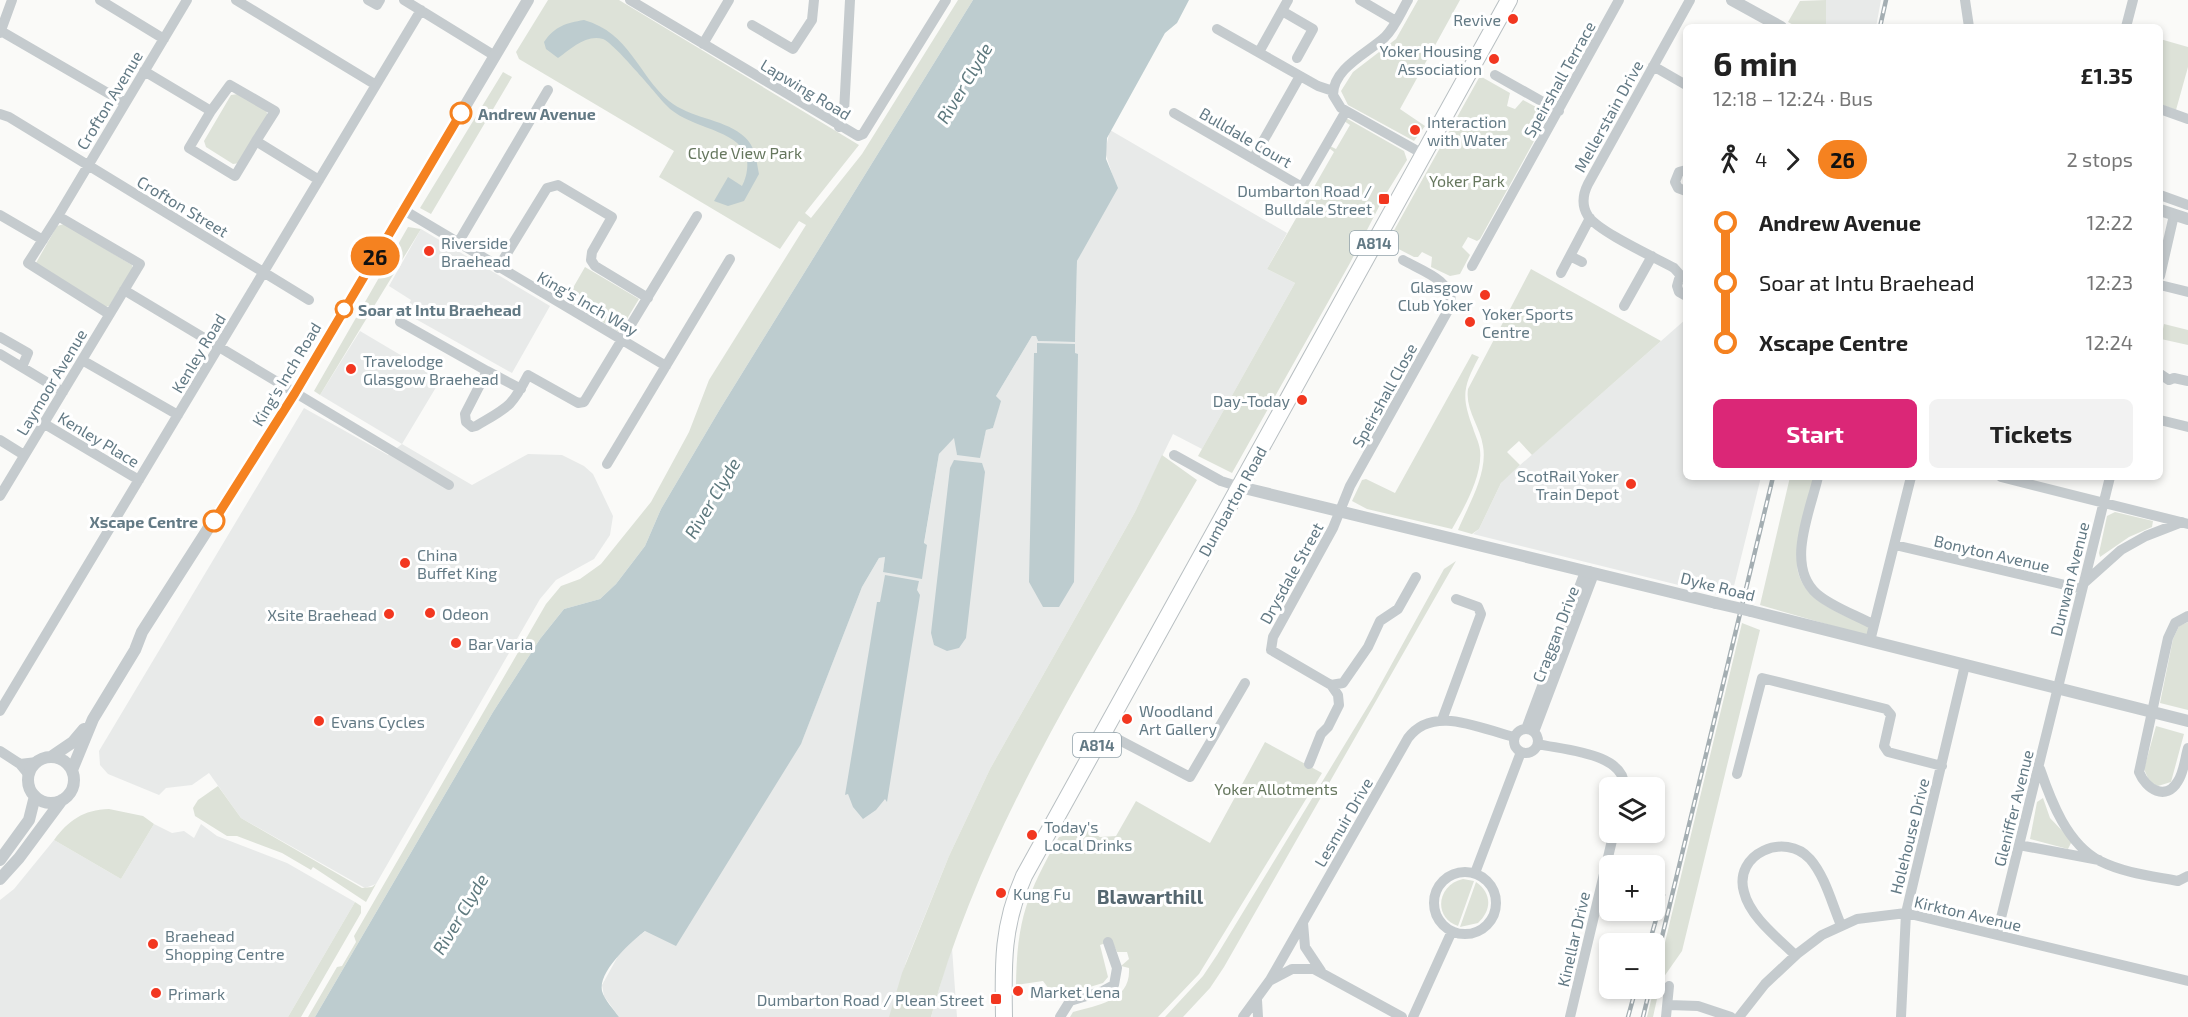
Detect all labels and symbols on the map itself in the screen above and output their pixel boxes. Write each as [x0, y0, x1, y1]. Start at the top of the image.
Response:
place label: Revive [1453, 10, 1501, 29]
marker: Revive [1506, 12, 1520, 26]
street label: Speirshall Terrace [1519, 18, 1599, 140]
water label: River Clyde [931, 38, 997, 127]
place label: Yoker Housing Association [1380, 41, 1482, 78]
street label: Crofton Avenue [72, 47, 146, 153]
marker: Yoker Housing Association [1487, 52, 1501, 66]
street label: Lapwing Road [757, 55, 855, 123]
street label: Mellerstain Drive [1569, 57, 1647, 175]
marker: Andrew Avenue [450, 102, 472, 124]
street label: Bulldale Court [1197, 103, 1295, 171]
place label: Andrew Avenue [478, 104, 596, 123]
place label: Interaction with Water [1427, 112, 1508, 149]
marker: Interaction with Water [1408, 123, 1422, 137]
park label: Clyde View Park [688, 143, 802, 162]
street label: Crofton Street [134, 171, 232, 241]
park label: Yoker Park [1429, 171, 1505, 190]
place label: Dumbarton Road / Bulldale Street [1237, 181, 1372, 218]
marker: Dumbarton Road / Bulldale Street [1377, 192, 1391, 206]
road number: A814 [1350, 231, 1398, 255]
place label: Riverside Braehead [441, 233, 511, 270]
line badge: 26 [348, 236, 402, 276]
marker: Riverside Braehead [422, 244, 436, 258]
street label: King's Inch Way [534, 267, 642, 340]
place label: Glasgow Club Yoker [1398, 277, 1474, 314]
marker: Glasgow Club Yoker [1478, 288, 1492, 302]
marker: Soar at Intu Braehead [335, 300, 353, 318]
place label: Soar at Intu Braehead [358, 300, 521, 319]
place label: Yoker Sports Centre [1482, 304, 1573, 341]
street label: Kenley Road [167, 310, 229, 396]
marker: Yoker Sports Centre [1463, 315, 1477, 329]
street label: King's Inch Road [248, 319, 324, 429]
street label: Laymoor Avenue [12, 325, 90, 439]
street label: Speirshall Close [1348, 340, 1420, 450]
place label: Travelodge Glasgow Braehead [363, 351, 499, 388]
marker: Travelodge Glasgow Braehead [344, 362, 358, 376]
place label: Day-Today [1213, 391, 1291, 410]
marker: Day-Today [1295, 393, 1309, 407]
street label: Kenley Place [55, 407, 143, 471]
street label: Dumbarton Road [1194, 443, 1270, 559]
water label: River Clyde [679, 453, 745, 542]
place label: ScotRail Yoker Train Depot [1517, 466, 1620, 503]
marker: ScotRail Yoker Train Depot [1624, 477, 1638, 491]
marker: Xscape Centre [203, 510, 225, 532]
place label: Xscape Centre [90, 512, 198, 531]
street label: Drysdale Street [1255, 519, 1327, 627]
street label: Dunwan Avenue [2046, 520, 2092, 638]
street label: Bonyton Avenue [1932, 530, 2052, 576]
place label: China Buffet King [417, 545, 497, 582]
marker: China Buffet King [398, 556, 412, 570]
street label: Dyke Road [1679, 568, 1757, 604]
street label: Craggan Drive [1528, 583, 1582, 685]
place label: Odeon [442, 604, 489, 623]
place label: Xsite Braehead [267, 605, 377, 624]
marker: Odeon [423, 606, 437, 620]
marker: Xsite Braehead [382, 607, 396, 621]
place label: Bar Varia [468, 634, 533, 653]
marker: Bar Varia [449, 636, 463, 650]
place label: Woodland Art Gallery [1139, 701, 1217, 738]
place label: Evans Cycles [331, 712, 425, 731]
marker: Woodland Art Gallery [1120, 712, 1134, 726]
marker: Evans Cycles [312, 714, 326, 728]
road number: A814 [1073, 733, 1121, 757]
street label: Gleniffer Avenue [1989, 748, 2037, 868]
street label: Lesmuir Drive [1310, 774, 1376, 870]
street label: Holehouse Drive [1885, 776, 1933, 896]
park label: Yoker Allotments [1214, 779, 1338, 798]
place label: Today's Local Drinks [1044, 817, 1132, 854]
marker: Today's Local Drinks [1025, 828, 1039, 842]
water label: River Clyde [427, 869, 493, 958]
place label: Kung Fu [1013, 884, 1071, 903]
district label: Blawarthill [1097, 884, 1204, 908]
marker: Kung Fu [994, 886, 1008, 900]
street label: Kinellar Drive [1553, 889, 1593, 989]
street label: Kirkton Avenue [1913, 891, 2023, 935]
place label: Braehead Shopping Centre [165, 926, 285, 963]
marker: Braehead Shopping Centre [146, 937, 160, 951]
place label: Market Lena [1030, 982, 1120, 1001]
place label: Primark [168, 984, 225, 1003]
marker: Market Lena [1011, 984, 1025, 998]
marker: Primark [149, 986, 163, 1000]
place label: Dumbarton Road / Plean Street [757, 990, 984, 1009]
marker: Dumbarton Road / Plean Street [989, 992, 1003, 1006]

